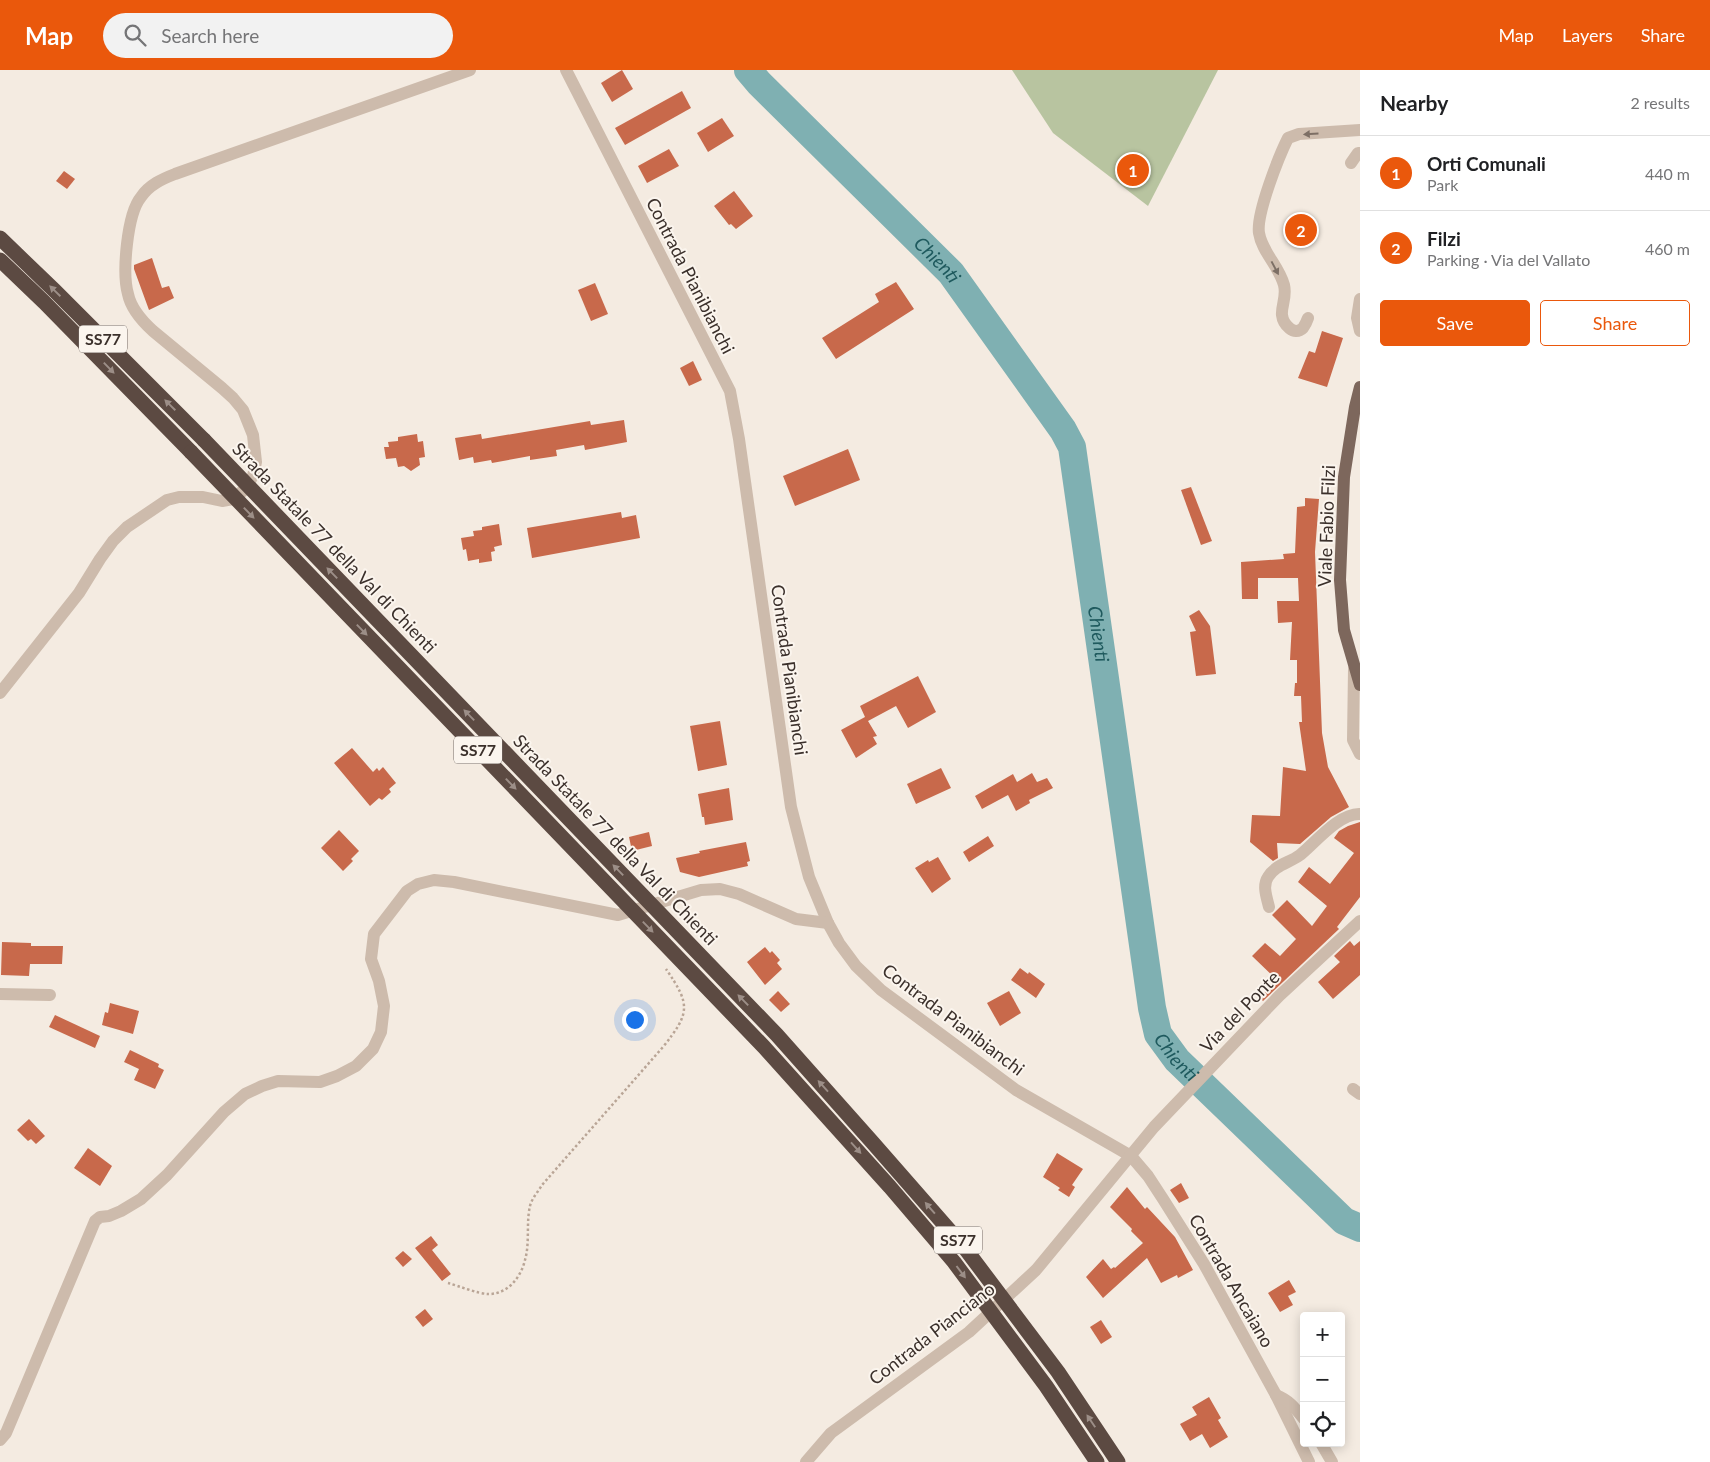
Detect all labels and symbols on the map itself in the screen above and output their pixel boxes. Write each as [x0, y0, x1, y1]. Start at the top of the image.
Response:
one-way arrow [1303, 130, 1319, 138]
pin: 1 [1117, 151, 1149, 189]
street label: Contrada Pianibianchi [642, 194, 740, 357]
pin: 2 [1285, 211, 1317, 249]
water label: Chienti [910, 231, 966, 287]
one-way arrow [1271, 261, 1279, 275]
one-way arrow [49, 285, 61, 297]
road number: SS77 [79, 325, 127, 352]
one-way arrow [103, 362, 115, 374]
one-way arrow [164, 400, 176, 412]
street label: Strada Statale 77 della Val di Chienti [228, 437, 441, 657]
street label: Viale Fabio Filzi [1313, 465, 1339, 587]
one-way arrow [243, 506, 255, 518]
one-way arrow [326, 567, 338, 579]
street label: Contrada Pianibianchi [767, 583, 813, 757]
water label: Chienti [1084, 604, 1115, 663]
one-way arrow [356, 623, 368, 635]
one-way arrow [463, 710, 475, 722]
street label: Strada Statale 77 della Val di Chienti [509, 729, 722, 949]
road number: SS77 [454, 736, 502, 764]
one-way arrow [505, 778, 517, 790]
one-way arrow [612, 865, 624, 877]
one-way arrow [642, 920, 654, 932]
street label: Contrada Pianibianchi [878, 959, 1029, 1080]
street label: Via del Ponte [1195, 966, 1284, 1057]
one-way arrow [737, 994, 749, 1006]
your location [622, 1007, 648, 1033]
water label: Chienti [1150, 1028, 1204, 1086]
one-way arrow [817, 1080, 828, 1093]
one-way arrow [850, 1142, 861, 1155]
one-way arrow [925, 1202, 936, 1214]
street label: Contrada Ancaiano [1185, 1210, 1279, 1351]
road number: SS77 [934, 1226, 982, 1254]
one-way arrow [956, 1265, 966, 1279]
street label: Contrada Pianciano [864, 1277, 999, 1389]
one-way arrow [1086, 1415, 1096, 1428]

